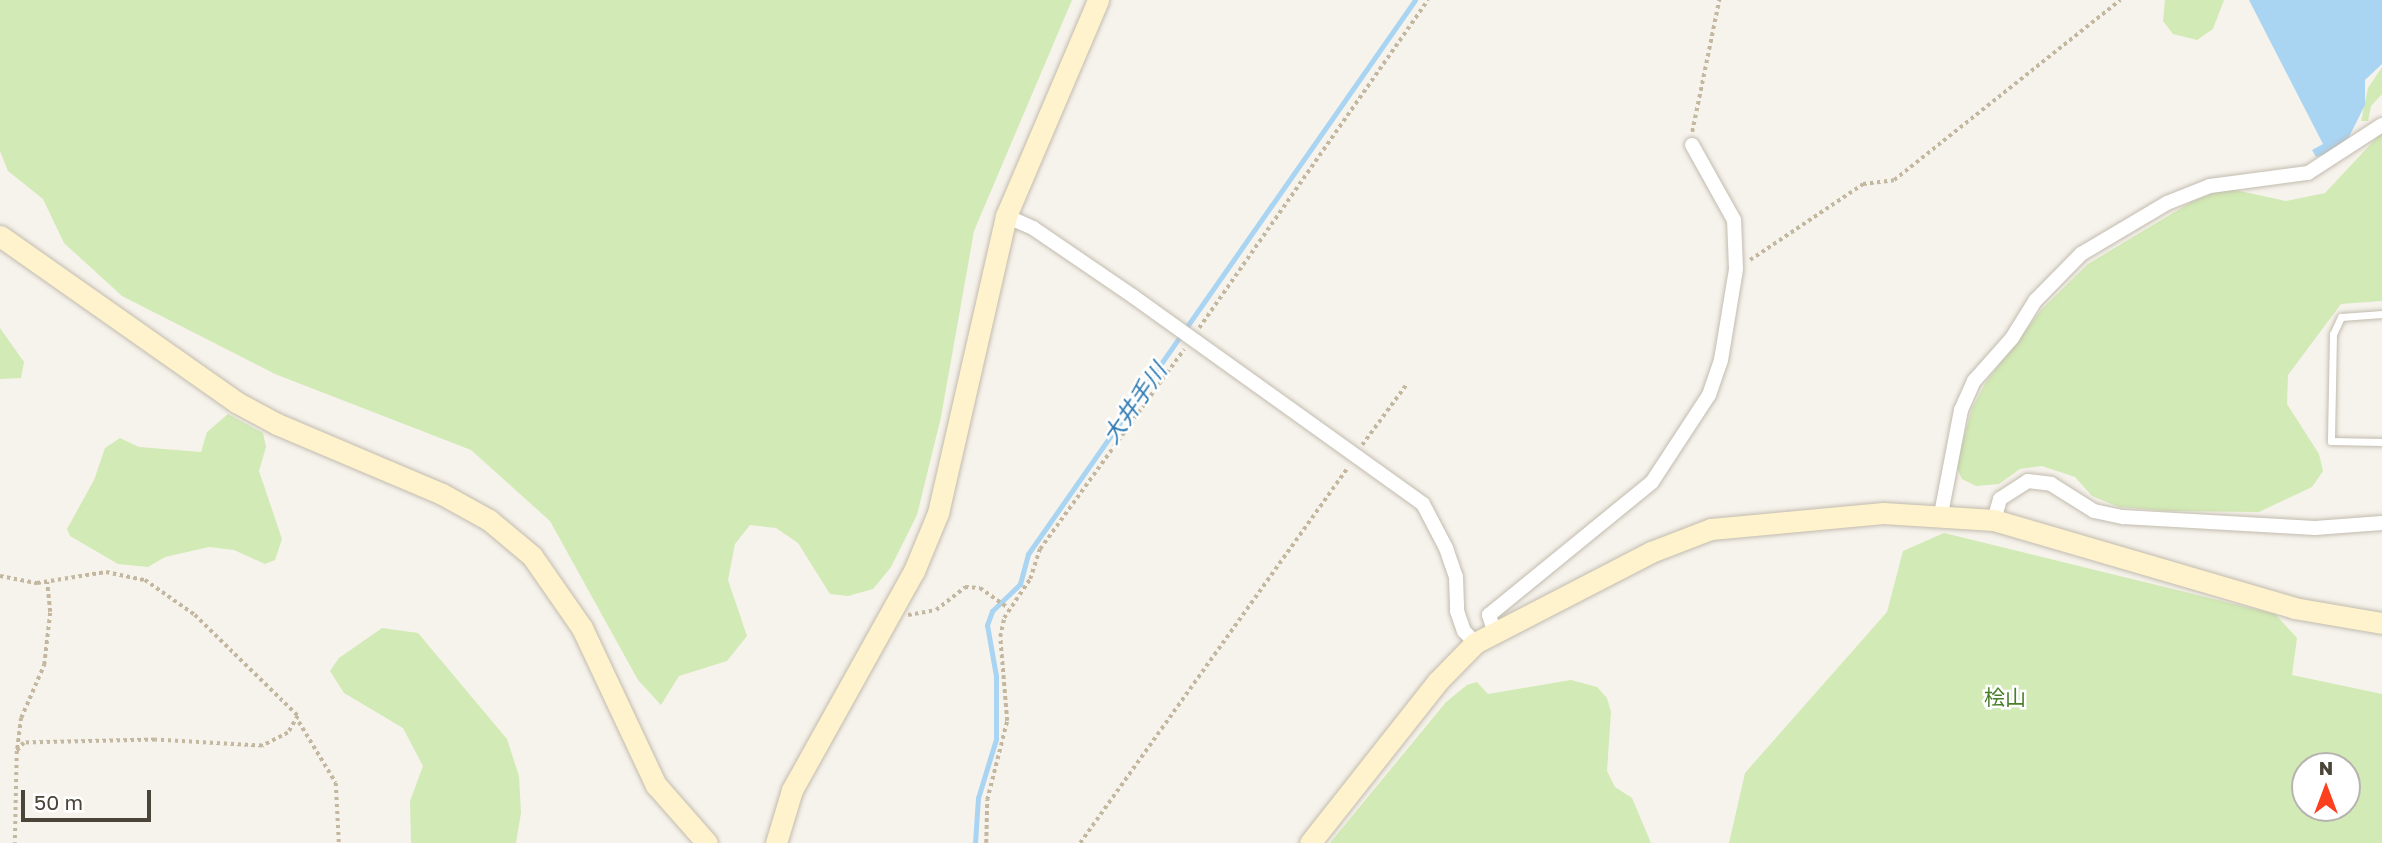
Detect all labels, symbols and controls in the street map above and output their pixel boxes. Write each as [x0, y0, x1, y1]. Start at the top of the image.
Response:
water label: 大井手川 [1096, 357, 1172, 449]
park label: 桧山 [1984, 684, 2026, 710]
north arrow [2291, 752, 2361, 822]
text: N [2319, 756, 2333, 779]
scale bar [24, 776, 154, 820]
text: 50 m [34, 789, 83, 815]

